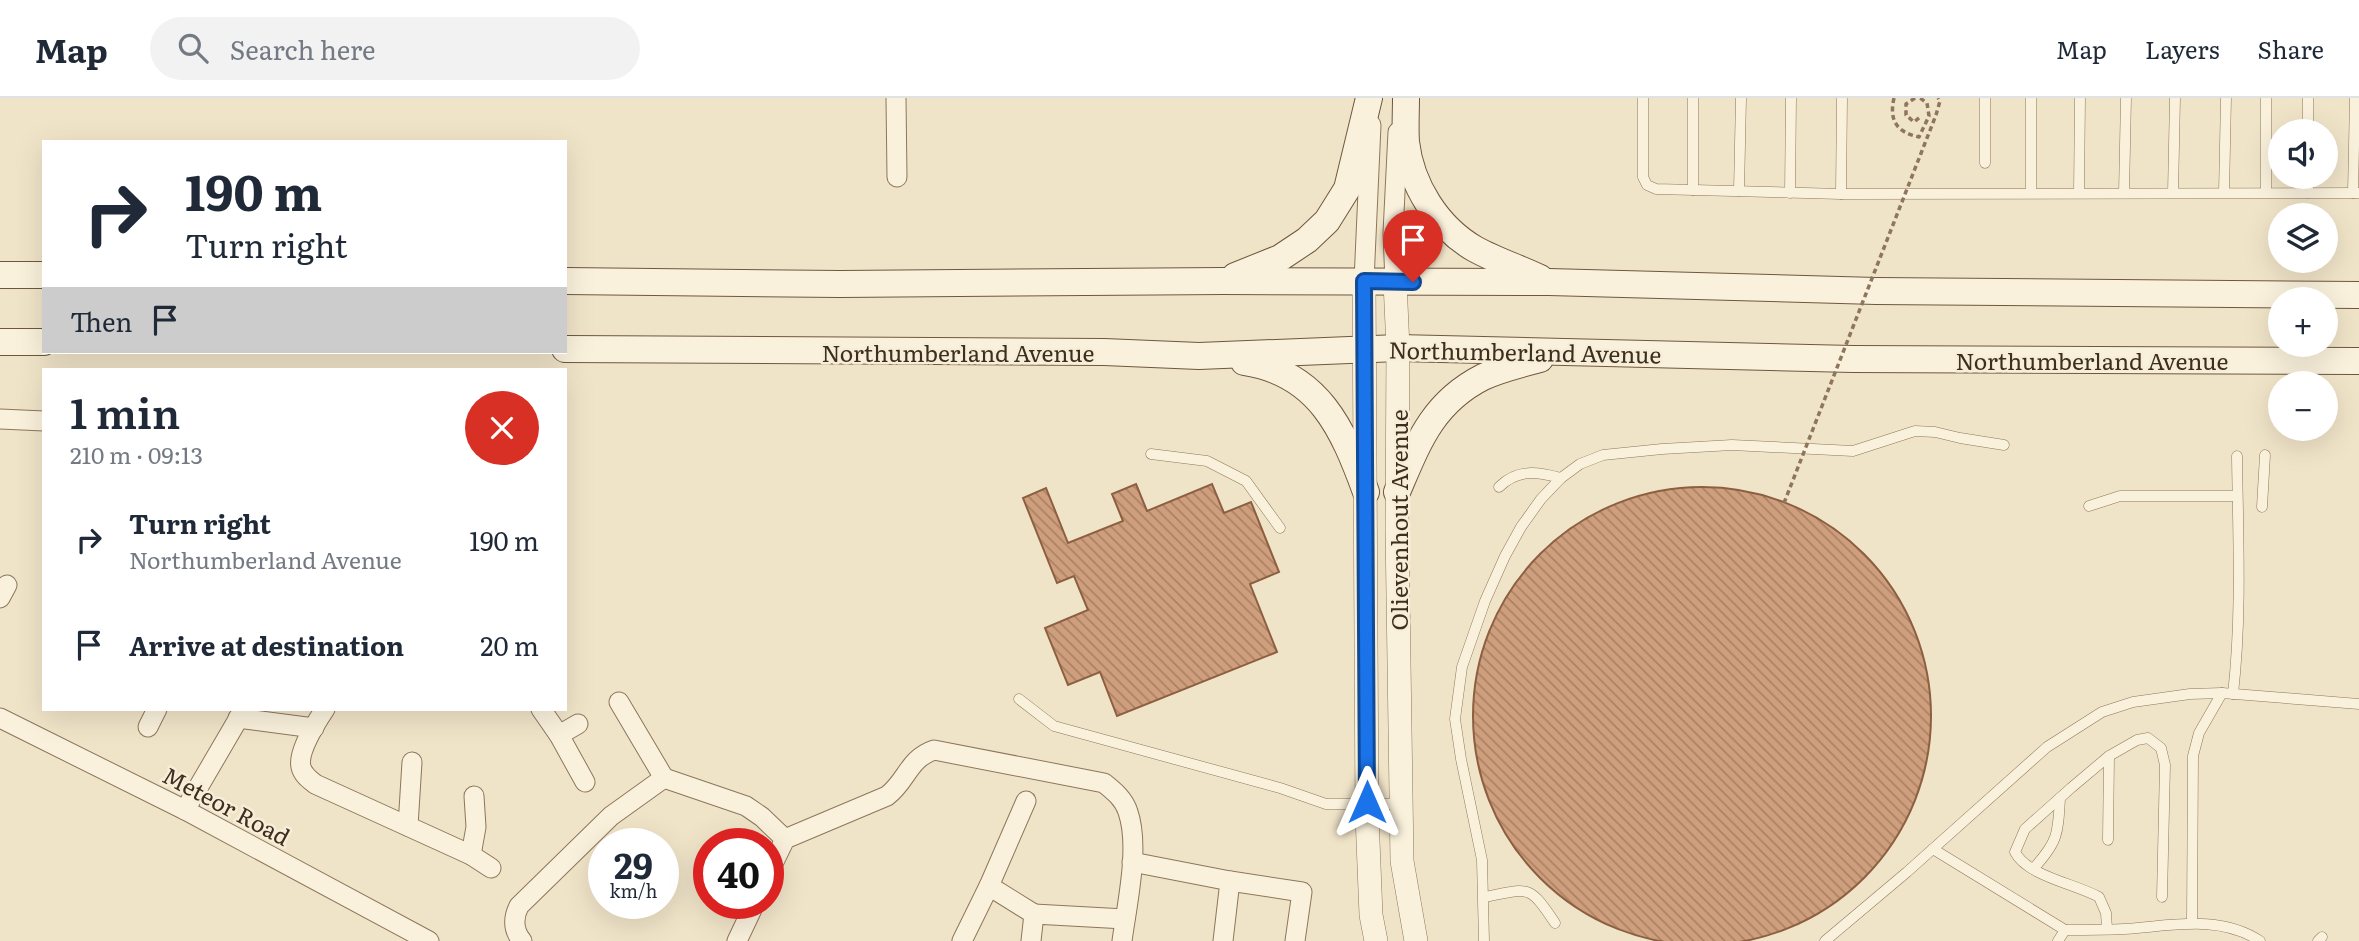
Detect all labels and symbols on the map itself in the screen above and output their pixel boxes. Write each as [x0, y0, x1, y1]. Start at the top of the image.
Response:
pin [1383, 210, 1443, 282]
street label: Northumberland Avenue [1388, 332, 1662, 370]
street label: Northumberland Avenue [822, 335, 1094, 369]
street label: Northumberland Avenue [1956, 343, 2228, 377]
street label: Olievenhout Avenue [1381, 409, 1415, 631]
street label: Meteor Road [157, 757, 297, 853]
position arrow [1330, 765, 1404, 839]
speed limit sign: 40 [693, 828, 784, 919]

